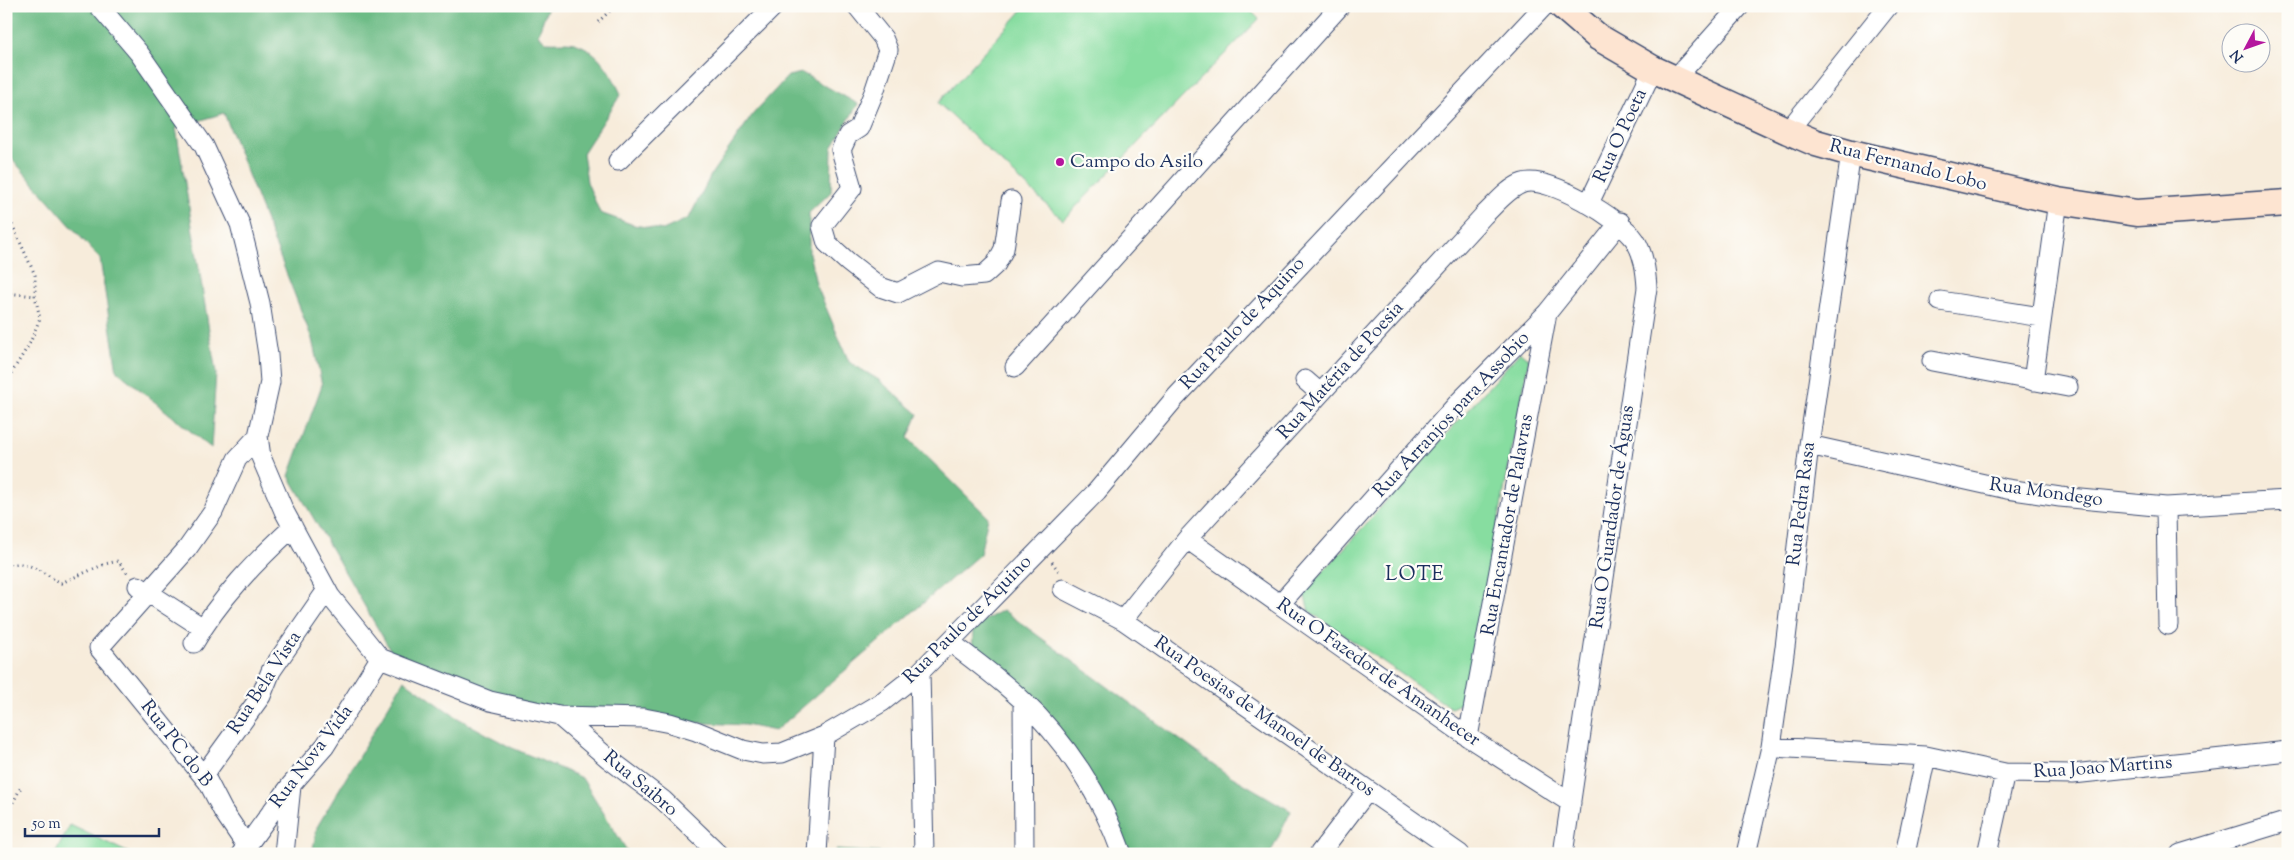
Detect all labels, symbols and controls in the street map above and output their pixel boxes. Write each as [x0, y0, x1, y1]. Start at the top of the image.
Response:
north arrow [2222, 22, 2272, 72]
text: N [2226, 44, 2249, 66]
street label: Rua O Poeta [1587, 84, 1655, 188]
street label: Rua Fernando Lobo [1826, 133, 1990, 199]
place label: Campo do Asilo [1070, 149, 1203, 176]
marker: Campo do Asilo [1054, 156, 1066, 168]
street label: Rua Paulo de Aquino [1174, 252, 1312, 396]
street label: Rua Matéria de Poesia [1271, 296, 1411, 446]
street label: Rua Arranjos para Assobio [1368, 326, 1536, 504]
street label: Rua O Guardador de Águas [1584, 403, 1642, 631]
street label: Rua Encantador de Palavras [1475, 412, 1541, 638]
street label: Rua Pedra Rasa [1781, 440, 1823, 568]
street label: Rua Mondego [1987, 472, 2105, 514]
street label: Rua Paulo de Aquino [897, 549, 1039, 691]
district label: LOTE [1385, 561, 1445, 590]
street label: Rua O Fazedor de Amanhecer [1271, 592, 1485, 754]
street label: Rua Bela Vista [222, 626, 309, 740]
street label: Rua Poesias de Manoel de Barros [1148, 630, 1380, 804]
street label: Rua PC do B [133, 695, 219, 793]
street label: Rua Nova Vida [264, 699, 360, 814]
street label: Rua Saibro [597, 745, 683, 823]
street label: Rua Joao Martins [2033, 750, 2173, 786]
scale bar [25, 805, 159, 837]
text: 50 m [31, 814, 61, 835]

